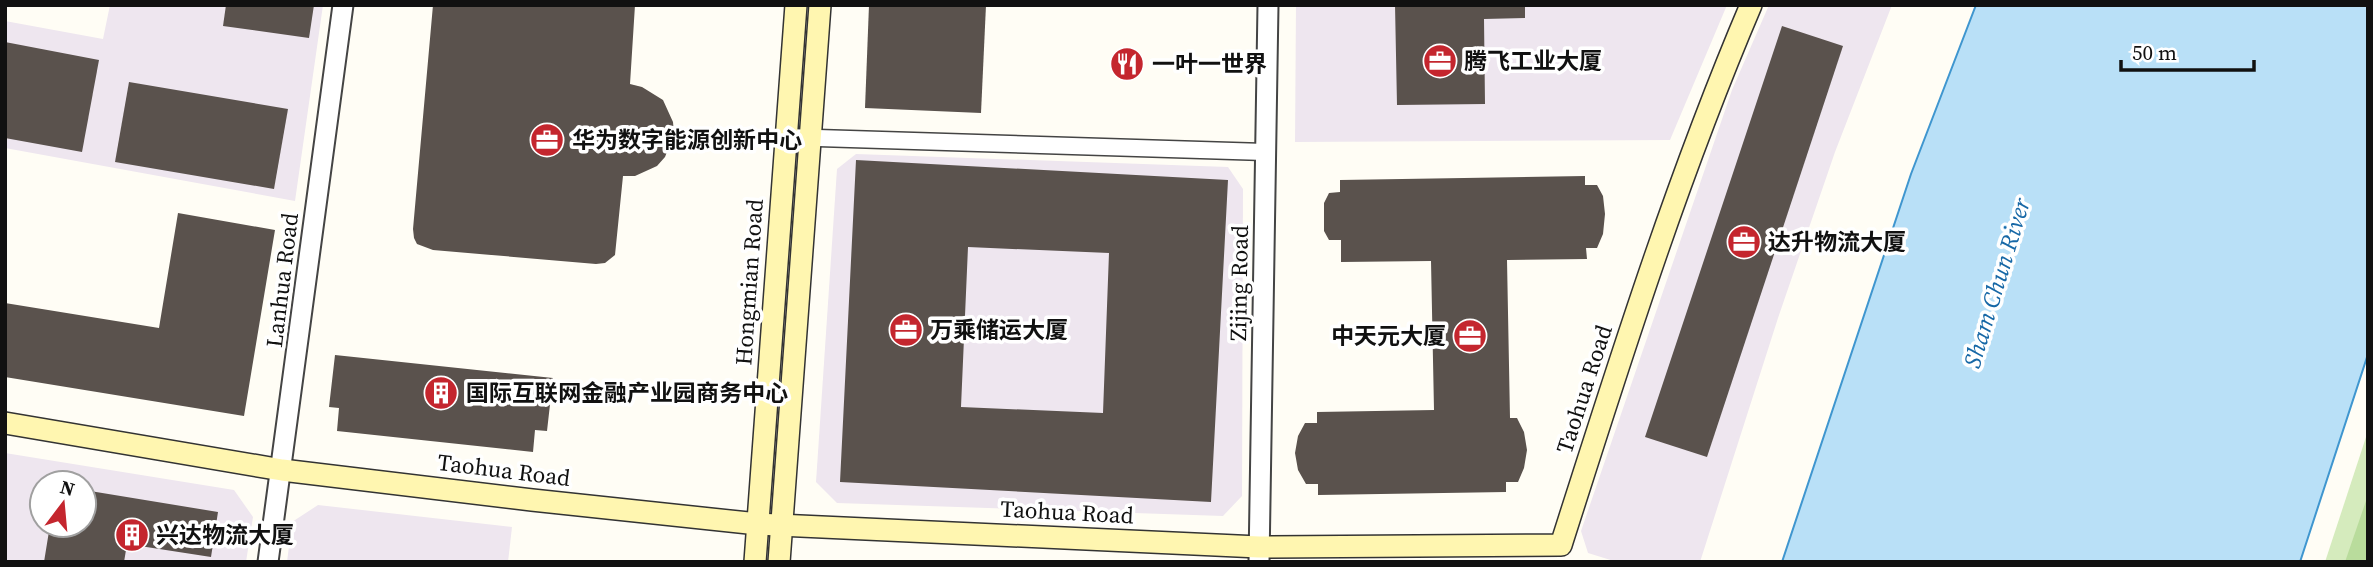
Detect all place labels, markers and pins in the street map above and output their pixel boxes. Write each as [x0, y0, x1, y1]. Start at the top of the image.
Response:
office icon: 腾飞工业大厦 [1421, 42, 1459, 80]
restaurant icon: 一叶一世界 [1108, 45, 1146, 83]
place label: 腾飞工业大厦 [1464, 45, 1602, 77]
place label: 一叶一世界 [1152, 48, 1267, 80]
office icon: 华为数字能源创新中心 [528, 121, 566, 159]
place label: 华为数字能源创新中心 [572, 124, 802, 156]
office icon: 达升物流大厦 [1725, 223, 1763, 261]
place label: 达升物流大厦 [1768, 226, 1906, 258]
office icon: 万乘储运大厦 [887, 311, 925, 349]
place label: 万乘储运大厦 [930, 314, 1068, 346]
office icon: 中天元大厦 [1451, 317, 1489, 355]
place label: 中天元大厦 [1331, 320, 1446, 352]
building icon: 国际互联网金融产业园商务中心 [422, 374, 460, 412]
place label: 国际互联网金融产业园商务中心 [466, 377, 788, 409]
building icon: 兴达物流大厦 [113, 516, 151, 554]
place label: 兴达物流大厦 [156, 519, 294, 551]

